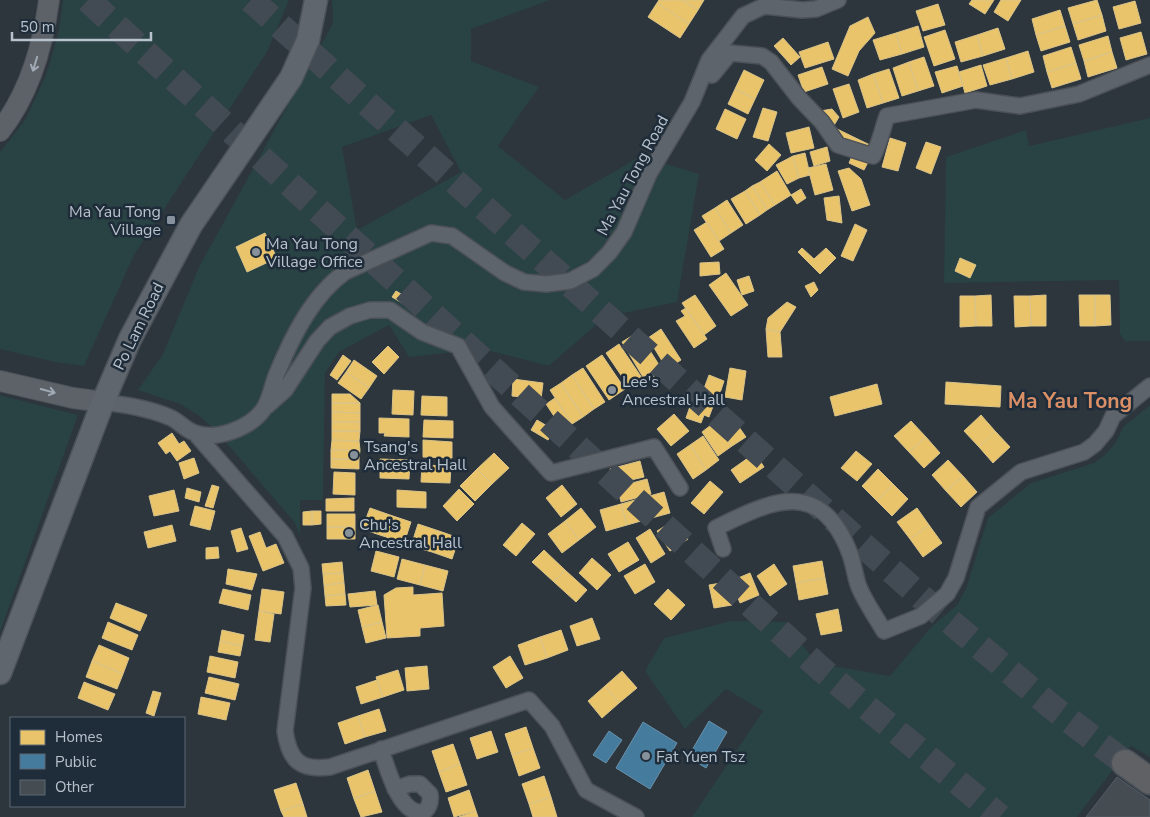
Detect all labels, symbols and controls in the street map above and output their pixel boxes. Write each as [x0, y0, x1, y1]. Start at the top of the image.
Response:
scale bar [12, 10, 151, 42]
text: 50 m [20, 17, 55, 37]
one-way arrow [29, 56, 39, 72]
street label: Ma Yau Tong Road [592, 111, 674, 239]
place label: Ma Yau Tong Village [69, 201, 161, 241]
marker: Ma Yau Tong Village [165, 214, 177, 226]
place label: Ma Yau Tong Village Office [265, 233, 363, 273]
marker: Ma Yau Tong Village Office [250, 246, 262, 258]
street label: Po Lam Road [108, 279, 170, 374]
place label: Lee's Ancestral Hall [622, 371, 725, 411]
marker: Lee's Ancestral Hall [606, 384, 618, 396]
one-way arrow [39, 387, 55, 396]
district label: Ma Yau Tong [1008, 387, 1132, 415]
place label: Tsang's Ancestral Hall [364, 436, 467, 476]
marker: Tsang's Ancestral Hall [348, 449, 360, 461]
place label: Chu's Ancestral Hall [359, 514, 462, 554]
marker: Chu's Ancestral Hall [343, 527, 355, 539]
legend [10, 717, 185, 807]
text: Homes [55, 727, 103, 747]
place label: Fat Yuen Tsz [656, 746, 745, 768]
marker: Fat Yuen Tsz [640, 750, 652, 762]
text: Public [55, 752, 96, 772]
text: Other [55, 777, 94, 797]

